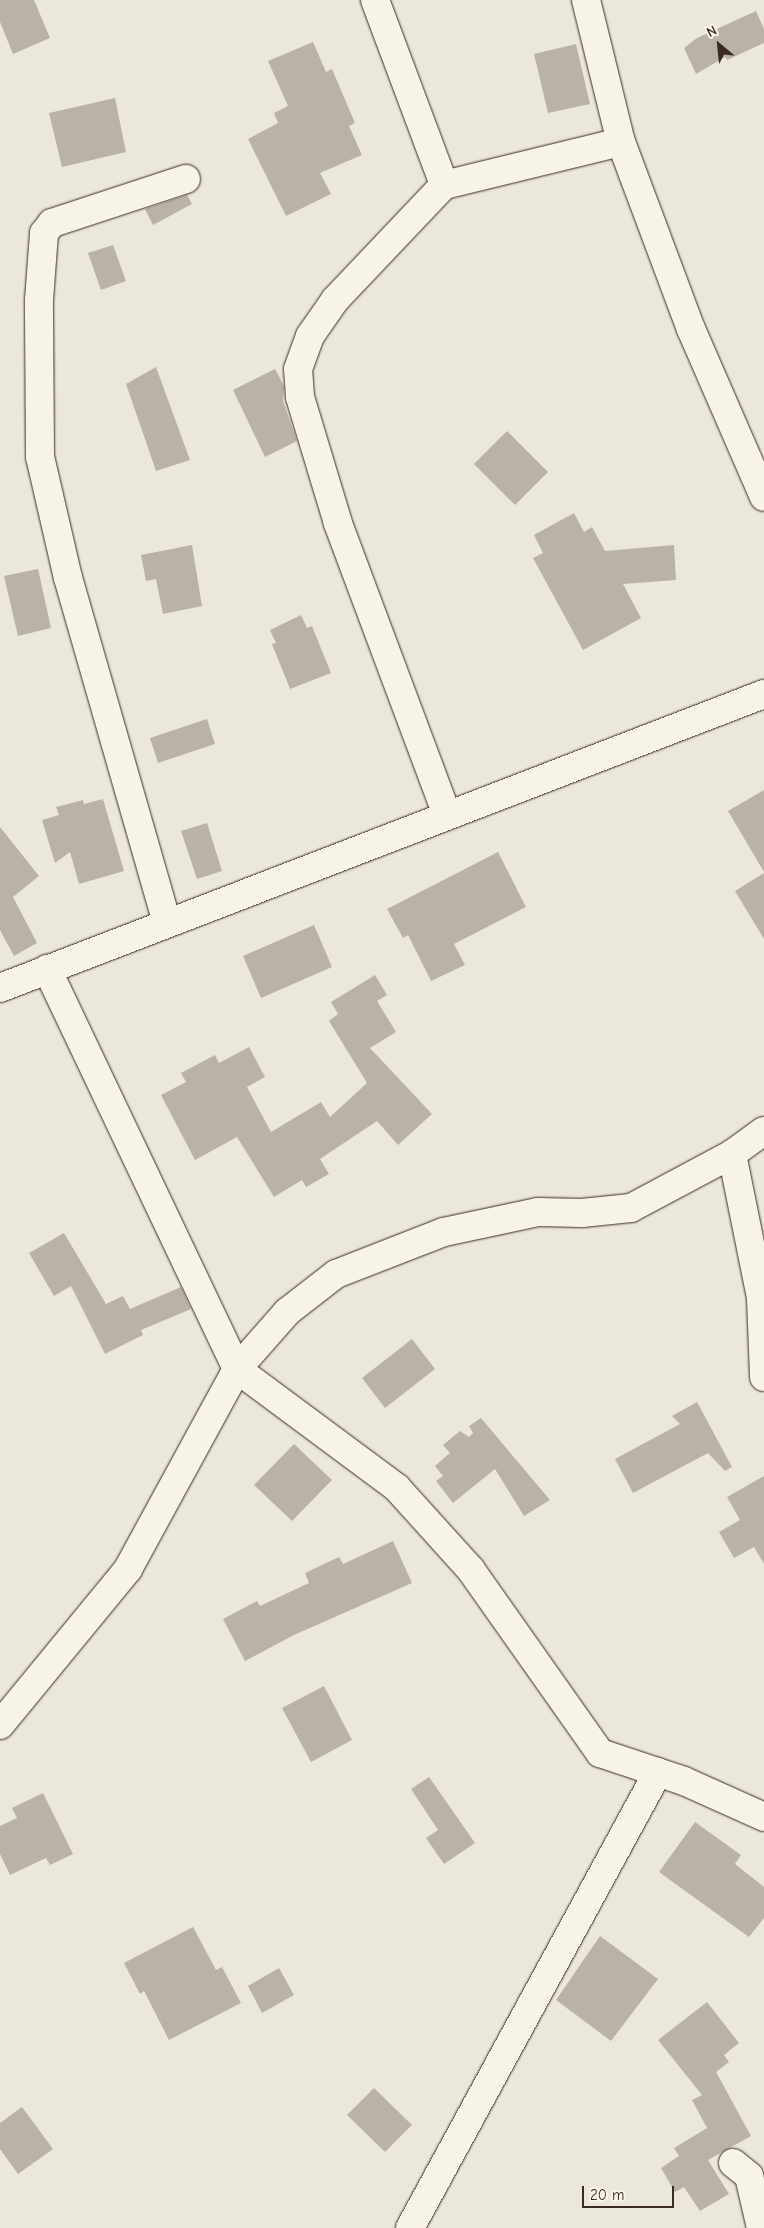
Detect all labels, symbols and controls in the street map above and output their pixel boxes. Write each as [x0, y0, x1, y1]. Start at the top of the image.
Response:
north arrow [694, 20, 744, 70]
text: N [704, 22, 720, 41]
scale bar [584, 2176, 676, 2208]
text: 20 m [590, 2186, 624, 2204]

